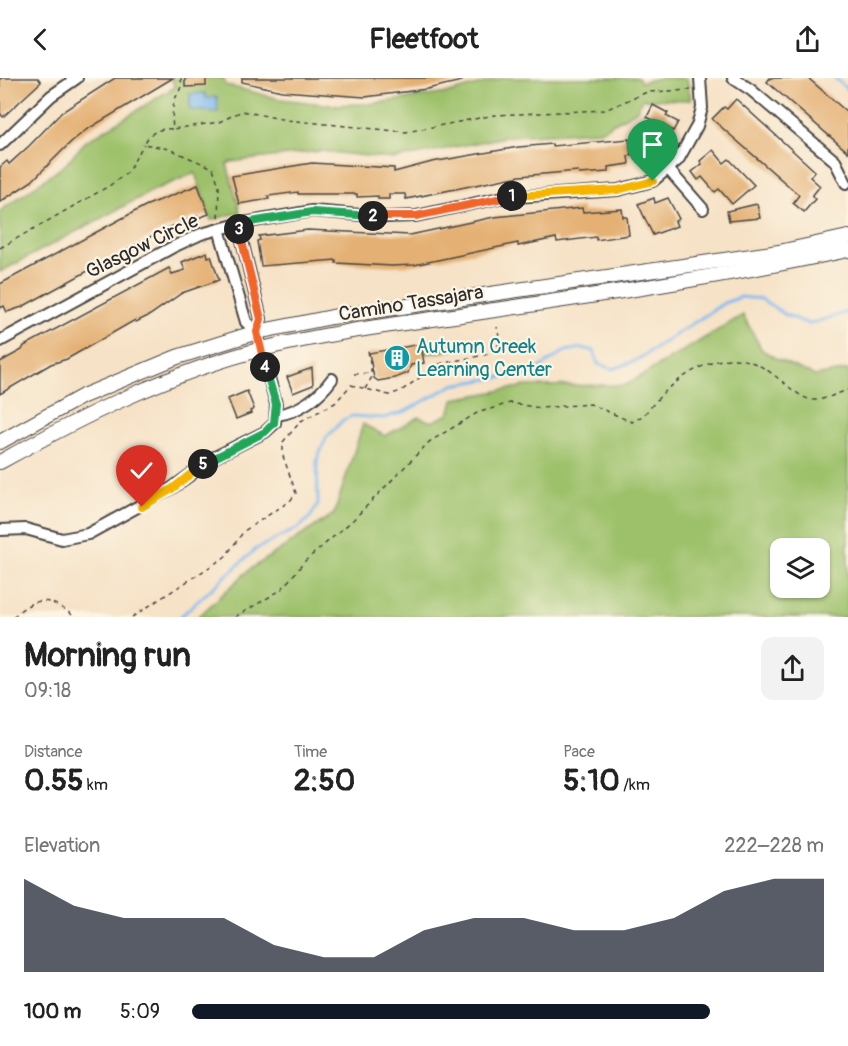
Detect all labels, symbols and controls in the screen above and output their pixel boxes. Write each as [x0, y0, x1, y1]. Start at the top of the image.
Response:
icon: back [24, 23, 57, 56]
text: Fleetfoot [369, 23, 479, 56]
icon: share [791, 23, 824, 56]
pin [627, 119, 678, 181]
icon: arrive [636, 128, 669, 161]
pin: 1 [497, 181, 527, 211]
text: 1 [509, 186, 515, 206]
pin: 2 [358, 201, 388, 231]
text: 2 [369, 206, 377, 226]
street label: Glasgow Circle [82, 208, 203, 284]
pin: 3 [224, 214, 254, 244]
text: 3 [235, 219, 243, 239]
street label: Camino Tassajara [337, 279, 485, 327]
place label: Autumn Creek Learning Center [416, 334, 552, 382]
building icon: Autumn Creek Learning Center [382, 343, 412, 373]
pin: 4 [250, 352, 280, 382]
text: 4 [260, 357, 270, 377]
pin [116, 445, 167, 507]
pin: 5 [188, 449, 218, 479]
icon: check [125, 454, 158, 487]
text: 5 [199, 454, 207, 474]
map controls [770, 538, 830, 598]
button: layers [770, 538, 830, 598]
text: Morning run [24, 635, 191, 676]
button: share [761, 637, 824, 700]
text: 09:18 [24, 678, 71, 703]
text: Distance [24, 742, 83, 762]
text: Time [294, 742, 327, 762]
text: Pace [563, 742, 595, 762]
text: 0.55 [24, 762, 84, 799]
text: 2:50 [294, 762, 355, 799]
text: 5:10 [563, 762, 620, 799]
text: km [84, 775, 108, 795]
text: /km [620, 775, 650, 795]
text: Elevation [24, 833, 100, 858]
text: 222–228 m [724, 833, 824, 858]
text: 100 m [24, 999, 81, 1024]
text: 5:09 [120, 999, 160, 1024]

